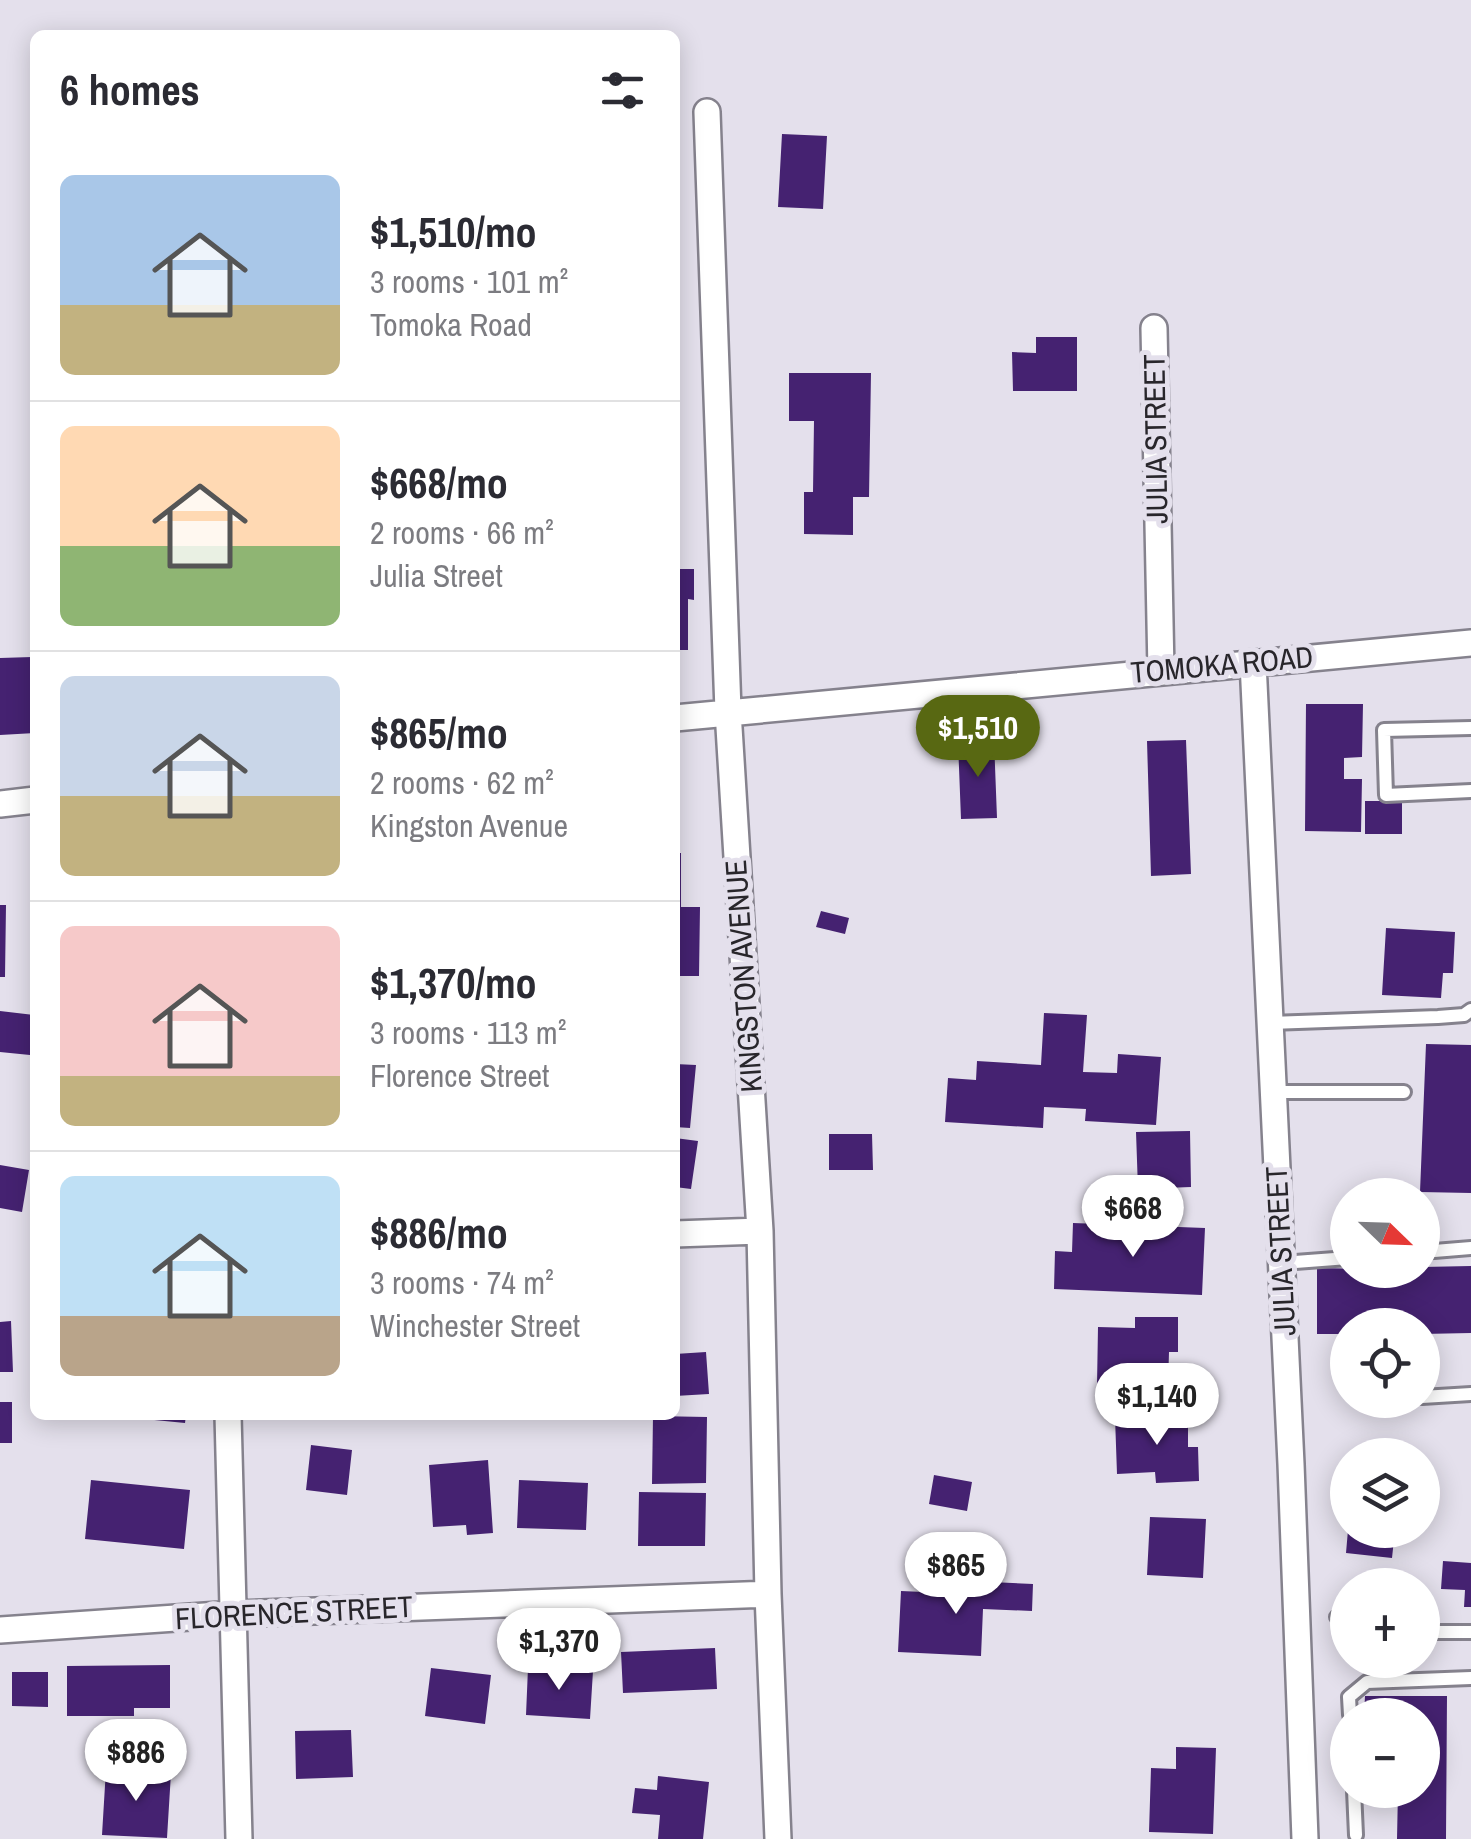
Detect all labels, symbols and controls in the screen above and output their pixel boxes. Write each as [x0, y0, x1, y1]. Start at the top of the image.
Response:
text: 6 homes [60, 62, 200, 118]
icon: filters [595, 63, 650, 118]
text: $1,510/mo [370, 204, 537, 260]
icon: home [140, 215, 260, 335]
text: 3 rooms · 101 m² [370, 260, 568, 303]
text: Tomoka Road [370, 303, 532, 346]
street label: JULIA STREET [1134, 354, 1176, 524]
text: $668/mo [370, 455, 508, 511]
icon: home [140, 466, 260, 586]
text: 2 rooms · 66 m² [370, 511, 554, 554]
text: Julia Street [370, 554, 503, 597]
street label: TOMOKA ROAD [1129, 636, 1315, 692]
pin: $1,510 [897, 695, 1059, 780]
text: $865/mo [370, 705, 508, 761]
text: $1,510 [938, 706, 1018, 749]
icon: home [140, 716, 260, 836]
text: 2 rooms · 62 m² [370, 761, 554, 804]
text: Kingston Avenue [370, 804, 568, 847]
street label: KINGSTON AVENUE [715, 858, 771, 1094]
text: $1,370/mo [370, 955, 537, 1011]
icon: home [140, 966, 260, 1086]
text: 3 rooms · 113 m² [370, 1011, 566, 1054]
text: Florence Street [370, 1054, 549, 1097]
street label: JULIA STREET [1256, 1165, 1304, 1337]
pin: $668 [1074, 1175, 1192, 1260]
north arrow [1330, 1178, 1440, 1288]
map controls [1330, 1178, 1440, 1808]
text: $668 [1104, 1186, 1162, 1229]
text: $886/mo [370, 1205, 508, 1261]
icon: home [140, 1216, 260, 1336]
text: 3 rooms · 74 m² [370, 1261, 554, 1304]
text: Winchester Street [370, 1304, 580, 1347]
button: locate [1330, 1308, 1440, 1418]
pin: $1,140 [1076, 1363, 1238, 1448]
text: $1,140 [1117, 1374, 1197, 1417]
button: layers [1330, 1438, 1440, 1548]
pin: $865 [897, 1532, 1015, 1617]
text: $865 [927, 1543, 985, 1586]
button: + [1330, 1568, 1440, 1678]
street label: FLORENCE STREET [174, 1586, 414, 1638]
pin: $1,370 [478, 1608, 640, 1693]
text: $1,370 [519, 1619, 599, 1662]
button: − [1330, 1698, 1440, 1808]
pin: $886 [77, 1719, 195, 1804]
text: $886 [107, 1730, 165, 1773]

